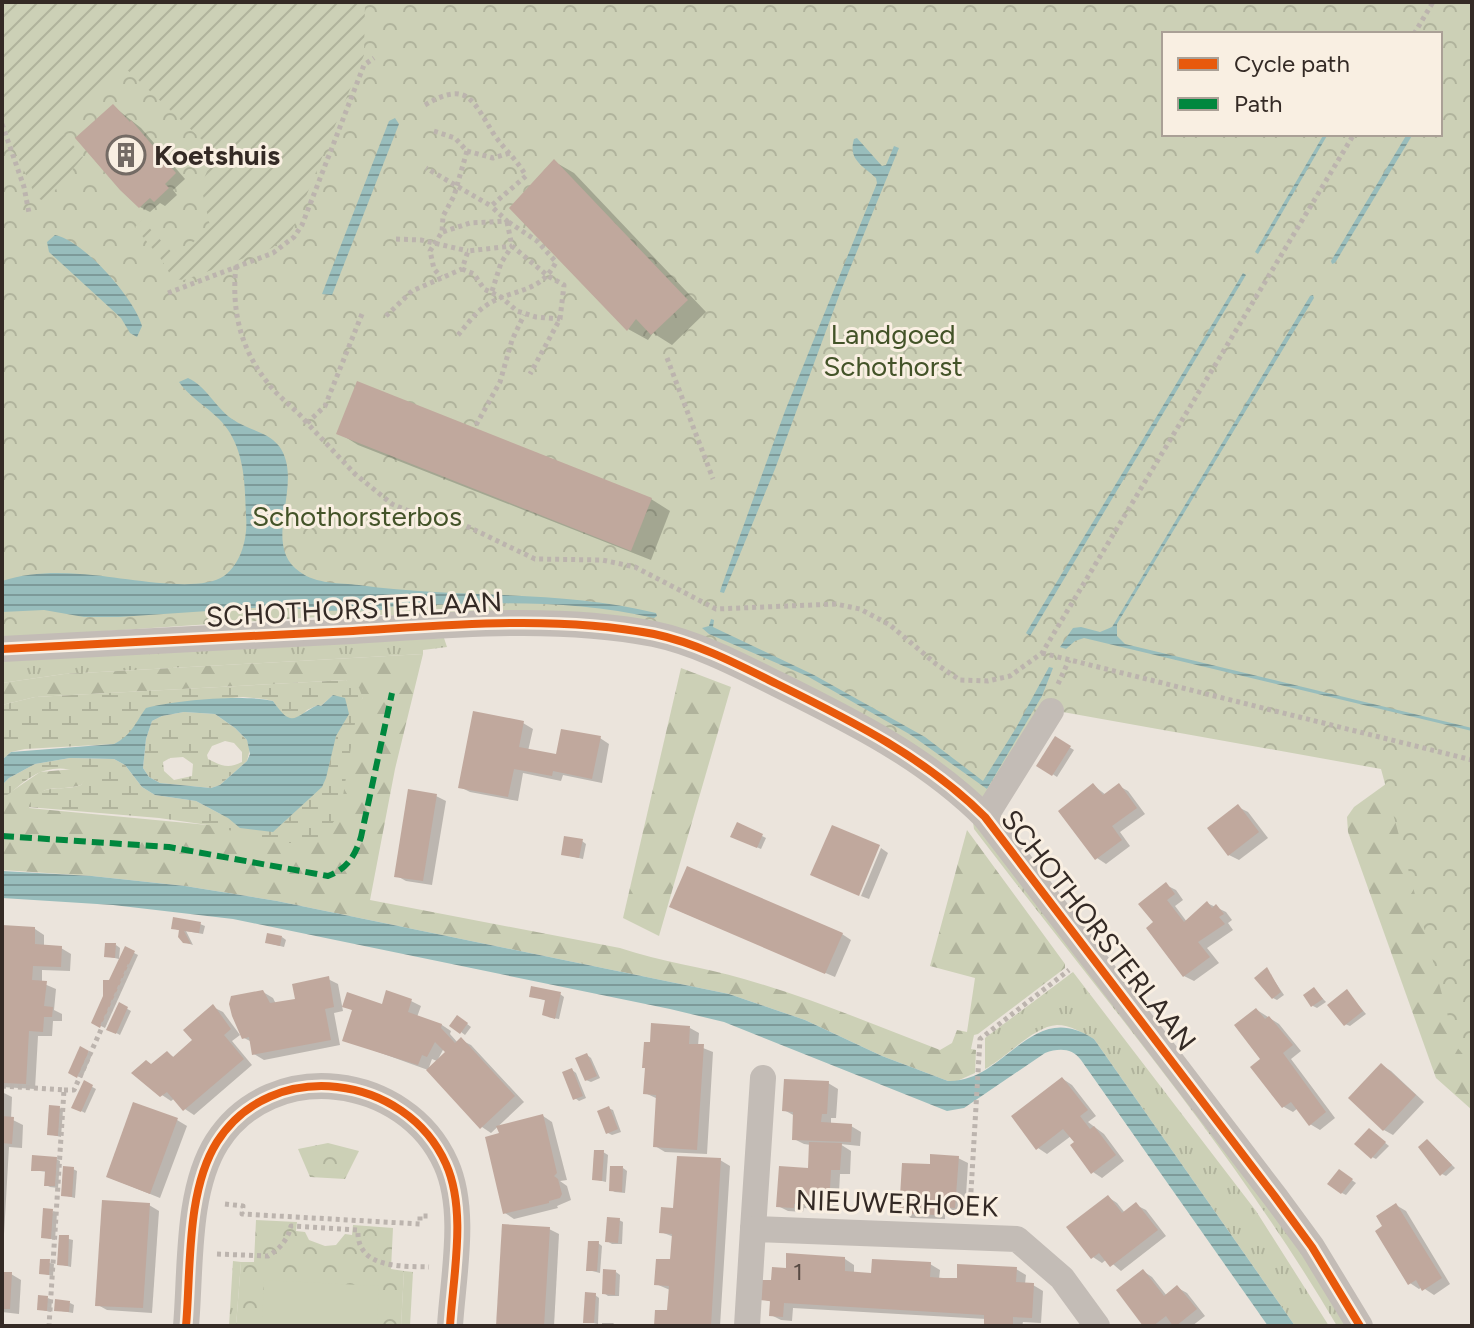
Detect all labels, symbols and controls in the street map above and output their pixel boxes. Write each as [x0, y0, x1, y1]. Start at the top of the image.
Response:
legend [1162, 32, 1442, 136]
text: Cycle path [1234, 49, 1350, 78]
text: Path [1234, 89, 1282, 118]
building icon: Koetshuis [105, 134, 147, 176]
place label: Koetshuis [154, 138, 280, 172]
park label: Landgoed Schothorst [823, 317, 963, 383]
park label: Schothorsterbos [252, 499, 462, 533]
street label: SCHOTHORSTERLAAN [205, 584, 503, 634]
street label: SCHOTHORSTERLAAN [994, 803, 1204, 1057]
street label: NIEUWERHOEK [795, 1182, 999, 1224]
house number: 1 [793, 1257, 803, 1286]

